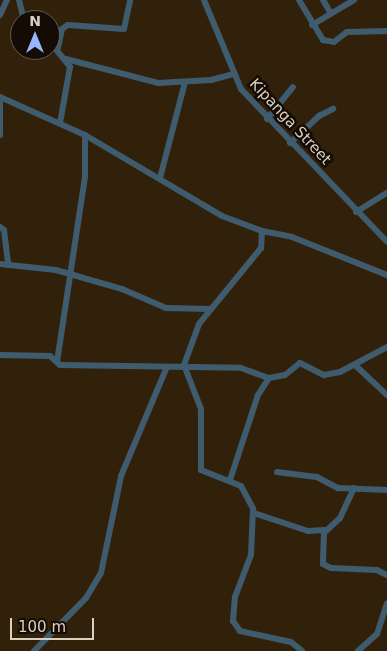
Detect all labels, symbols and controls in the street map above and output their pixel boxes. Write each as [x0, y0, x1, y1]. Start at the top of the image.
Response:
north arrow [10, 10, 60, 60]
text: N [29, 13, 41, 29]
street label: Kipanga Street [245, 75, 335, 169]
scale bar [12, 608, 96, 640]
text: 100 m [18, 618, 66, 636]

